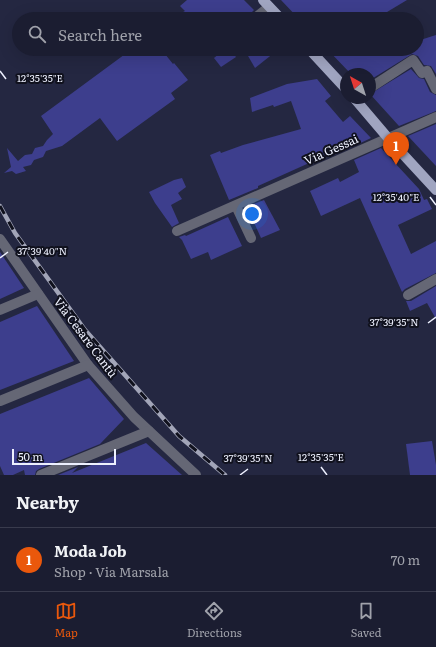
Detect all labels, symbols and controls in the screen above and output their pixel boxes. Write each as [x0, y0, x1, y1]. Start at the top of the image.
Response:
search box [12, 12, 424, 56]
icon: search [26, 23, 48, 45]
text: Search here [58, 23, 142, 46]
north arrow [340, 68, 376, 104]
text: 12°35'35"E [17, 70, 63, 85]
street label: Via Gessai [301, 129, 361, 169]
pin: 1 [383, 132, 409, 165]
text: 12°35'40"E [373, 189, 419, 204]
your location [242, 204, 262, 224]
text: 37°39'40"N [17, 243, 67, 258]
street label: Via Cesare Cantù [50, 293, 122, 381]
text: 37°39'35"N [369, 314, 419, 329]
scale bar [12, 447, 116, 466]
text: 50 m [18, 448, 43, 464]
text: 12°35'35"E [298, 449, 344, 464]
text: 37°39'35"N [223, 450, 273, 465]
text: Nearby [16, 489, 79, 514]
text: Moda Job [54, 539, 127, 562]
text: 1 [26, 550, 32, 569]
text: 70 m [391, 550, 420, 569]
text: Shop · Via Marsala [54, 562, 169, 581]
tab: Map [54, 600, 78, 640]
tab: Directions [187, 600, 242, 640]
tab: Saved [351, 600, 381, 640]

